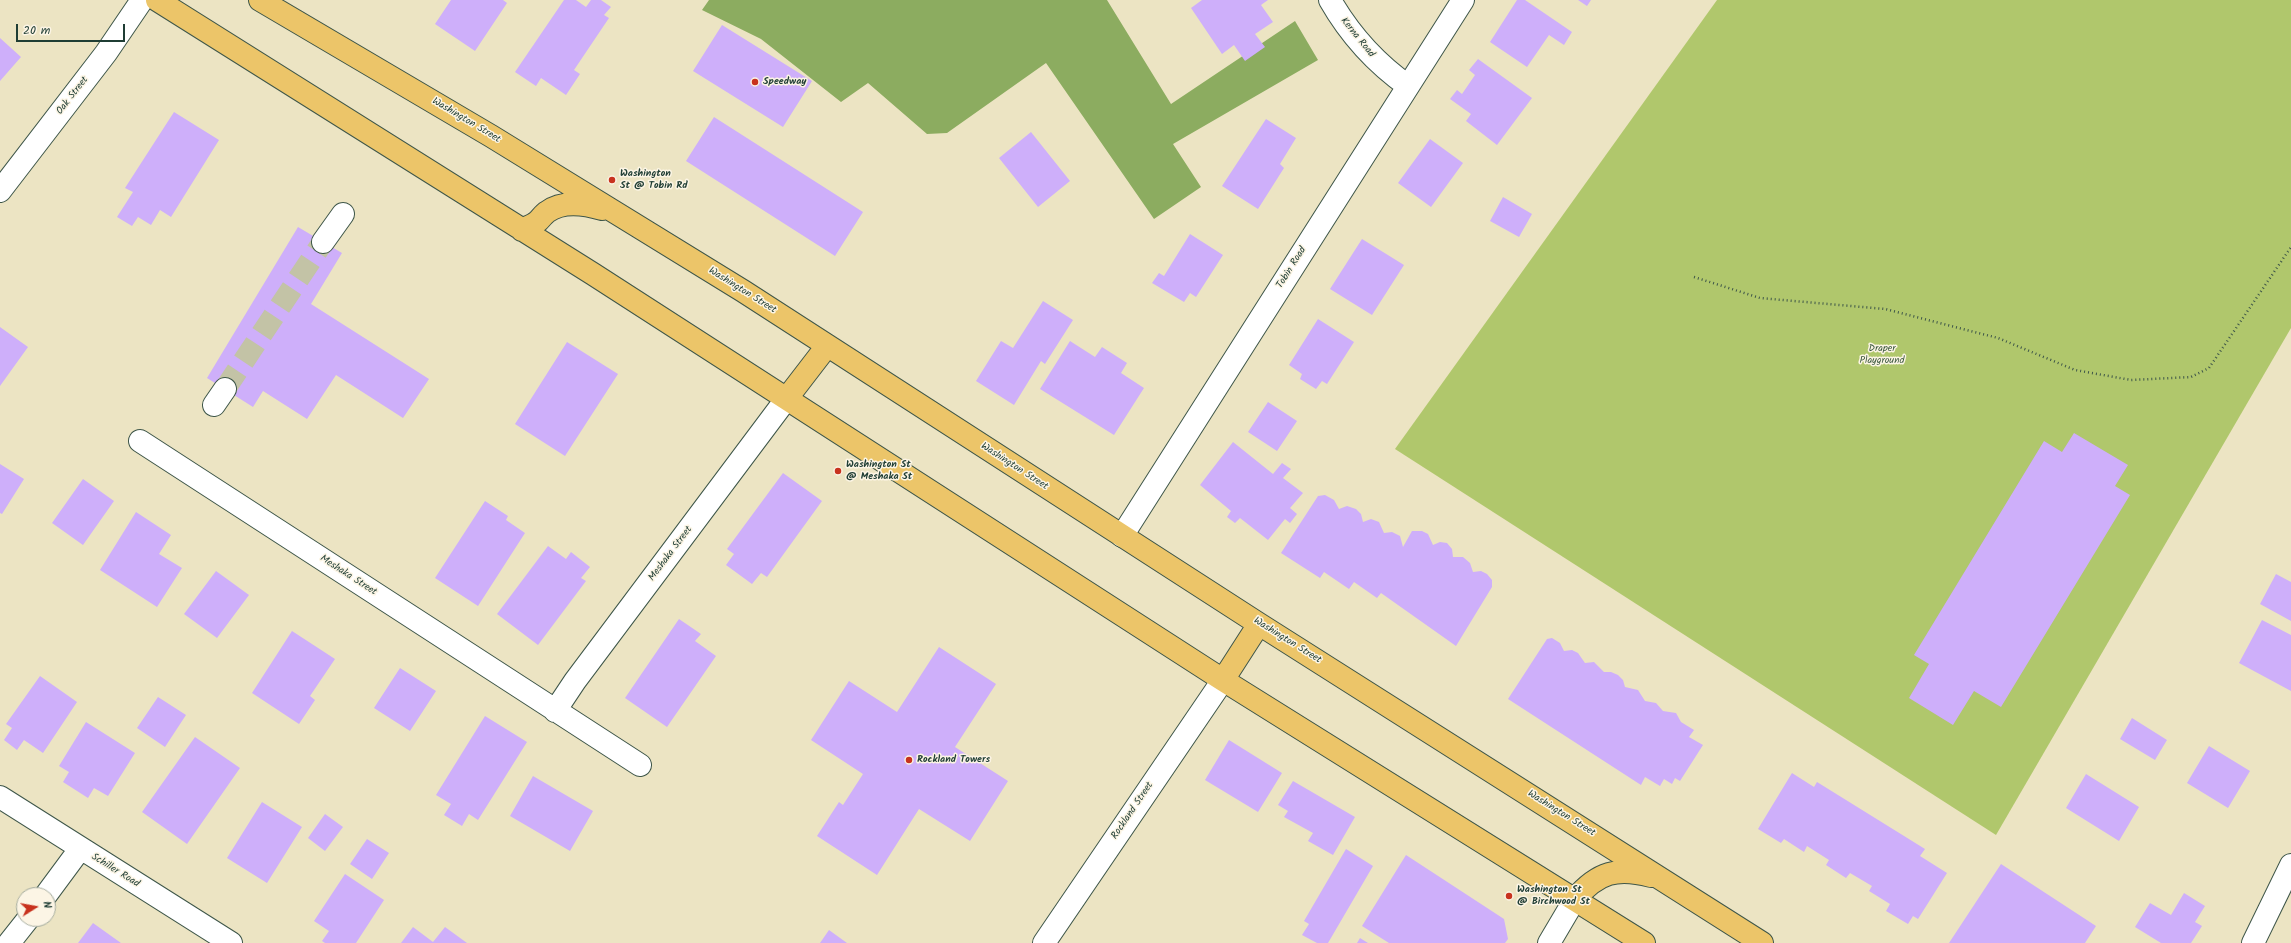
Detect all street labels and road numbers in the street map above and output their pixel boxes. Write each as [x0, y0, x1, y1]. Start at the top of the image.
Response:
street label: Kerna Road [1337, 16, 1377, 60]
street label: Oak Street [54, 75, 92, 117]
street label: Washington Street [430, 96, 502, 146]
street label: Tobin Road [1274, 245, 1310, 291]
street label: Washington Street [706, 265, 778, 317]
street label: Washington Street [978, 441, 1050, 493]
street label: Meshaka Street [647, 524, 695, 584]
street label: Meshaka Street [317, 553, 379, 599]
street label: Washington Street [1251, 615, 1323, 667]
street label: Rockland Street [1109, 780, 1157, 842]
street label: Washington Street [1525, 788, 1597, 840]
street label: Schiller Road [89, 852, 141, 890]

